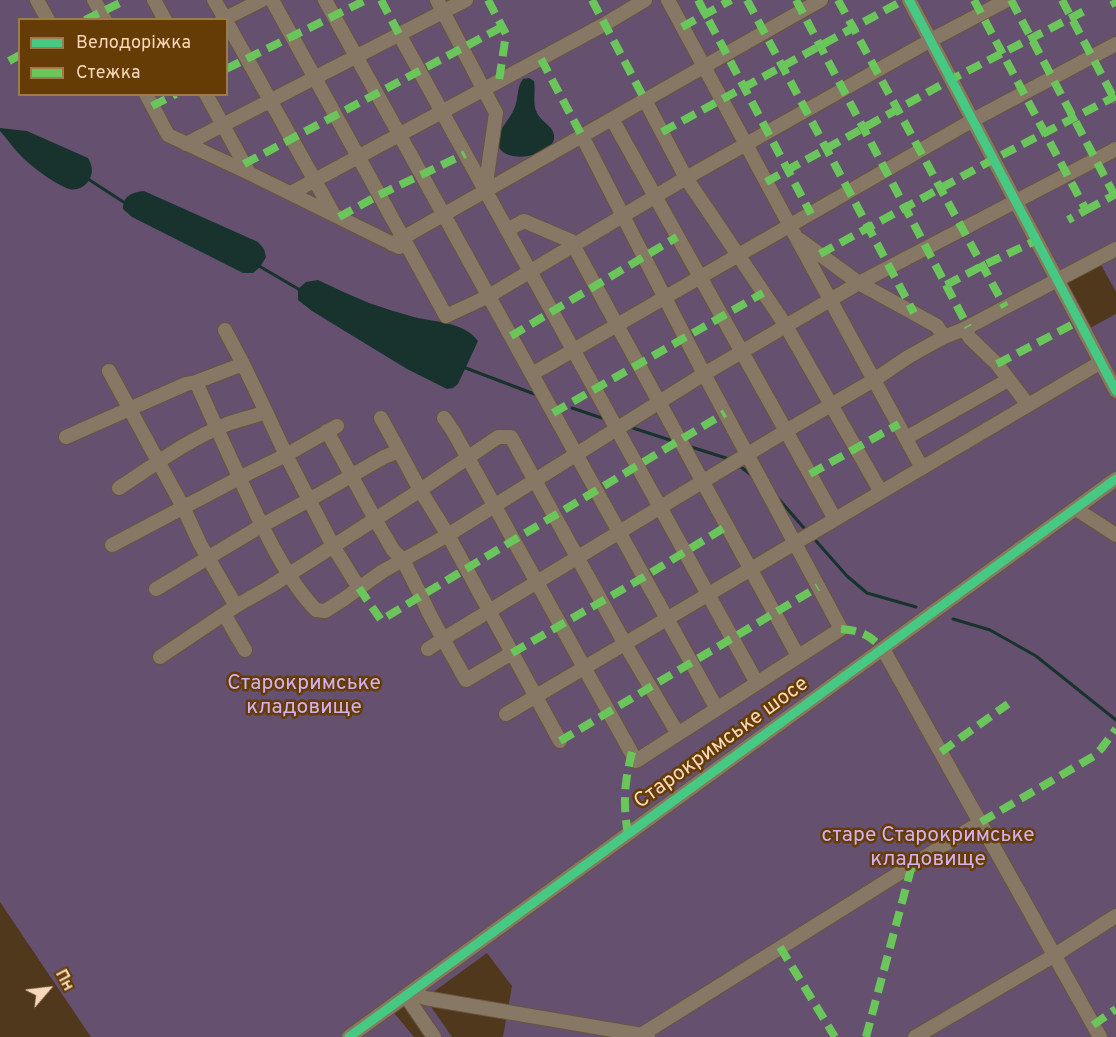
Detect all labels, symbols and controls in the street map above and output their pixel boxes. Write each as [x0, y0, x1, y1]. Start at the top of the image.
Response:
legend [18, 18, 228, 96]
text: Велодоріжка [76, 32, 191, 55]
text: Стежка [76, 62, 140, 85]
park label: Старокримське кладовище [227, 672, 381, 722]
street label: Старокримське шосе [630, 672, 814, 816]
park label: старе Старокримське кладовище [821, 824, 1035, 874]
north arrow [18, 959, 78, 1019]
text: Пн [50, 966, 78, 995]

